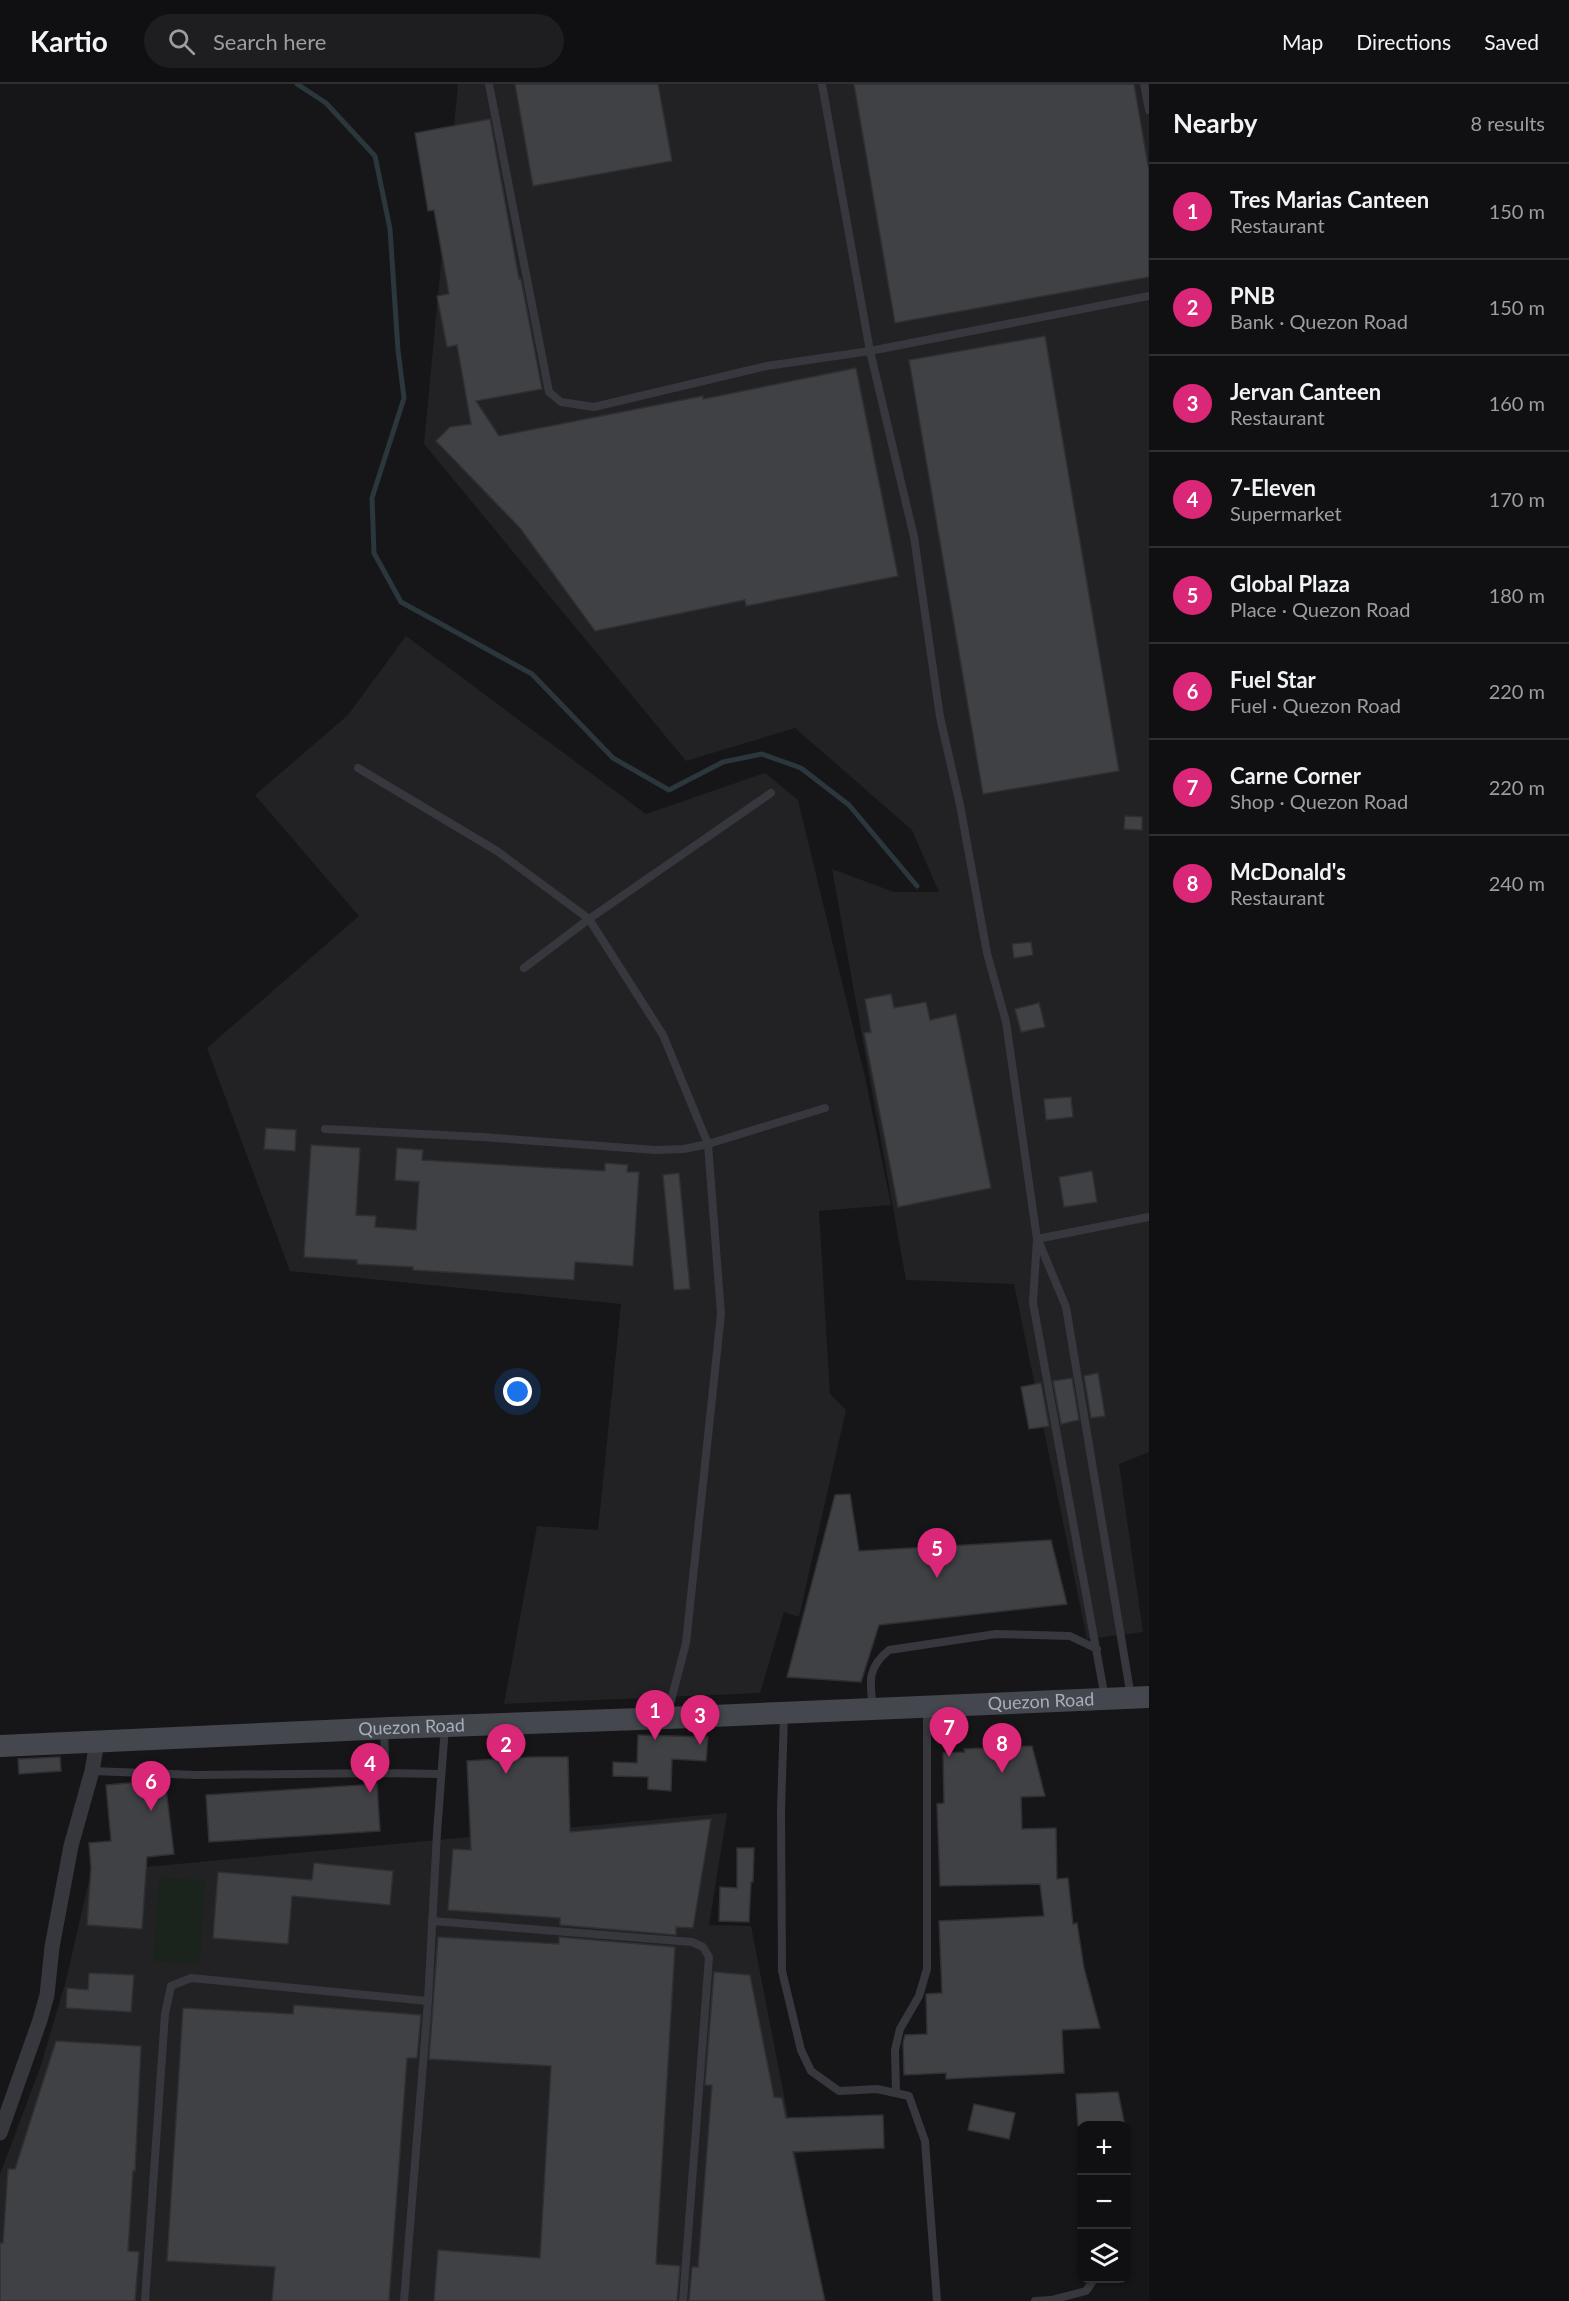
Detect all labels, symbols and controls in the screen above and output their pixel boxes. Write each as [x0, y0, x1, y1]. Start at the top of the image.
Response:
search box [144, 14, 564, 68]
text: Kartio [30, 24, 108, 58]
icon: search [165, 25, 198, 58]
text: Search here [213, 28, 326, 55]
text: Map [1282, 29, 1323, 54]
text: Directions [1356, 29, 1451, 54]
text: Saved [1484, 29, 1539, 54]
text: Nearby [1173, 107, 1258, 139]
text: 8 results [1470, 111, 1545, 135]
text: Tres Marias Canteen [1230, 186, 1429, 213]
text: 1 [1187, 199, 1198, 223]
text: 150 m [1489, 199, 1545, 223]
text: Restaurant [1230, 213, 1325, 237]
text: PNB [1230, 282, 1275, 309]
text: 2 [1187, 295, 1198, 319]
text: 150 m [1489, 295, 1545, 319]
text: Bank · Quezon Road [1230, 309, 1408, 333]
text: Jervan Canteen [1230, 378, 1381, 405]
text: 3 [1187, 391, 1198, 415]
text: 160 m [1489, 391, 1545, 415]
text: Restaurant [1230, 405, 1325, 429]
text: 7-Eleven [1230, 474, 1316, 501]
text: 4 [1187, 487, 1198, 511]
text: 170 m [1489, 487, 1545, 511]
text: Supermarket [1230, 501, 1342, 525]
text: Global Plaza [1230, 570, 1350, 597]
text: 5 [1187, 583, 1198, 607]
text: 180 m [1489, 583, 1545, 607]
text: Place · Quezon Road [1230, 597, 1410, 621]
text: Fuel Star [1230, 666, 1316, 693]
text: 6 [1187, 679, 1198, 703]
text: 220 m [1489, 679, 1545, 703]
text: Fuel · Quezon Road [1230, 693, 1401, 717]
text: Carne Corner [1230, 762, 1361, 789]
text: 7 [1187, 775, 1198, 799]
text: 220 m [1489, 775, 1545, 799]
text: Shop · Quezon Road [1230, 789, 1408, 813]
text: McDonald's [1230, 858, 1346, 885]
text: 8 [1187, 871, 1198, 895]
text: 240 m [1489, 871, 1545, 895]
text: Restaurant [1230, 885, 1325, 909]
your location [503, 1377, 532, 1406]
pin: 5 [918, 1528, 956, 1578]
street label: Quezon Road [987, 1687, 1095, 1714]
pin: 1 [636, 1690, 674, 1740]
pin: 3 [680, 1696, 720, 1745]
pin: 7 [930, 1708, 968, 1757]
street label: Quezon Road [358, 1713, 465, 1739]
pin: 2 [486, 1724, 526, 1774]
pin: 8 [982, 1724, 1022, 1773]
pin: 4 [350, 1744, 389, 1793]
pin: 6 [132, 1762, 170, 1811]
map controls [1077, 2121, 1131, 2283]
button: + [1077, 2121, 1131, 2175]
button: − [1077, 2175, 1131, 2229]
button: layers [1077, 2229, 1131, 2283]

